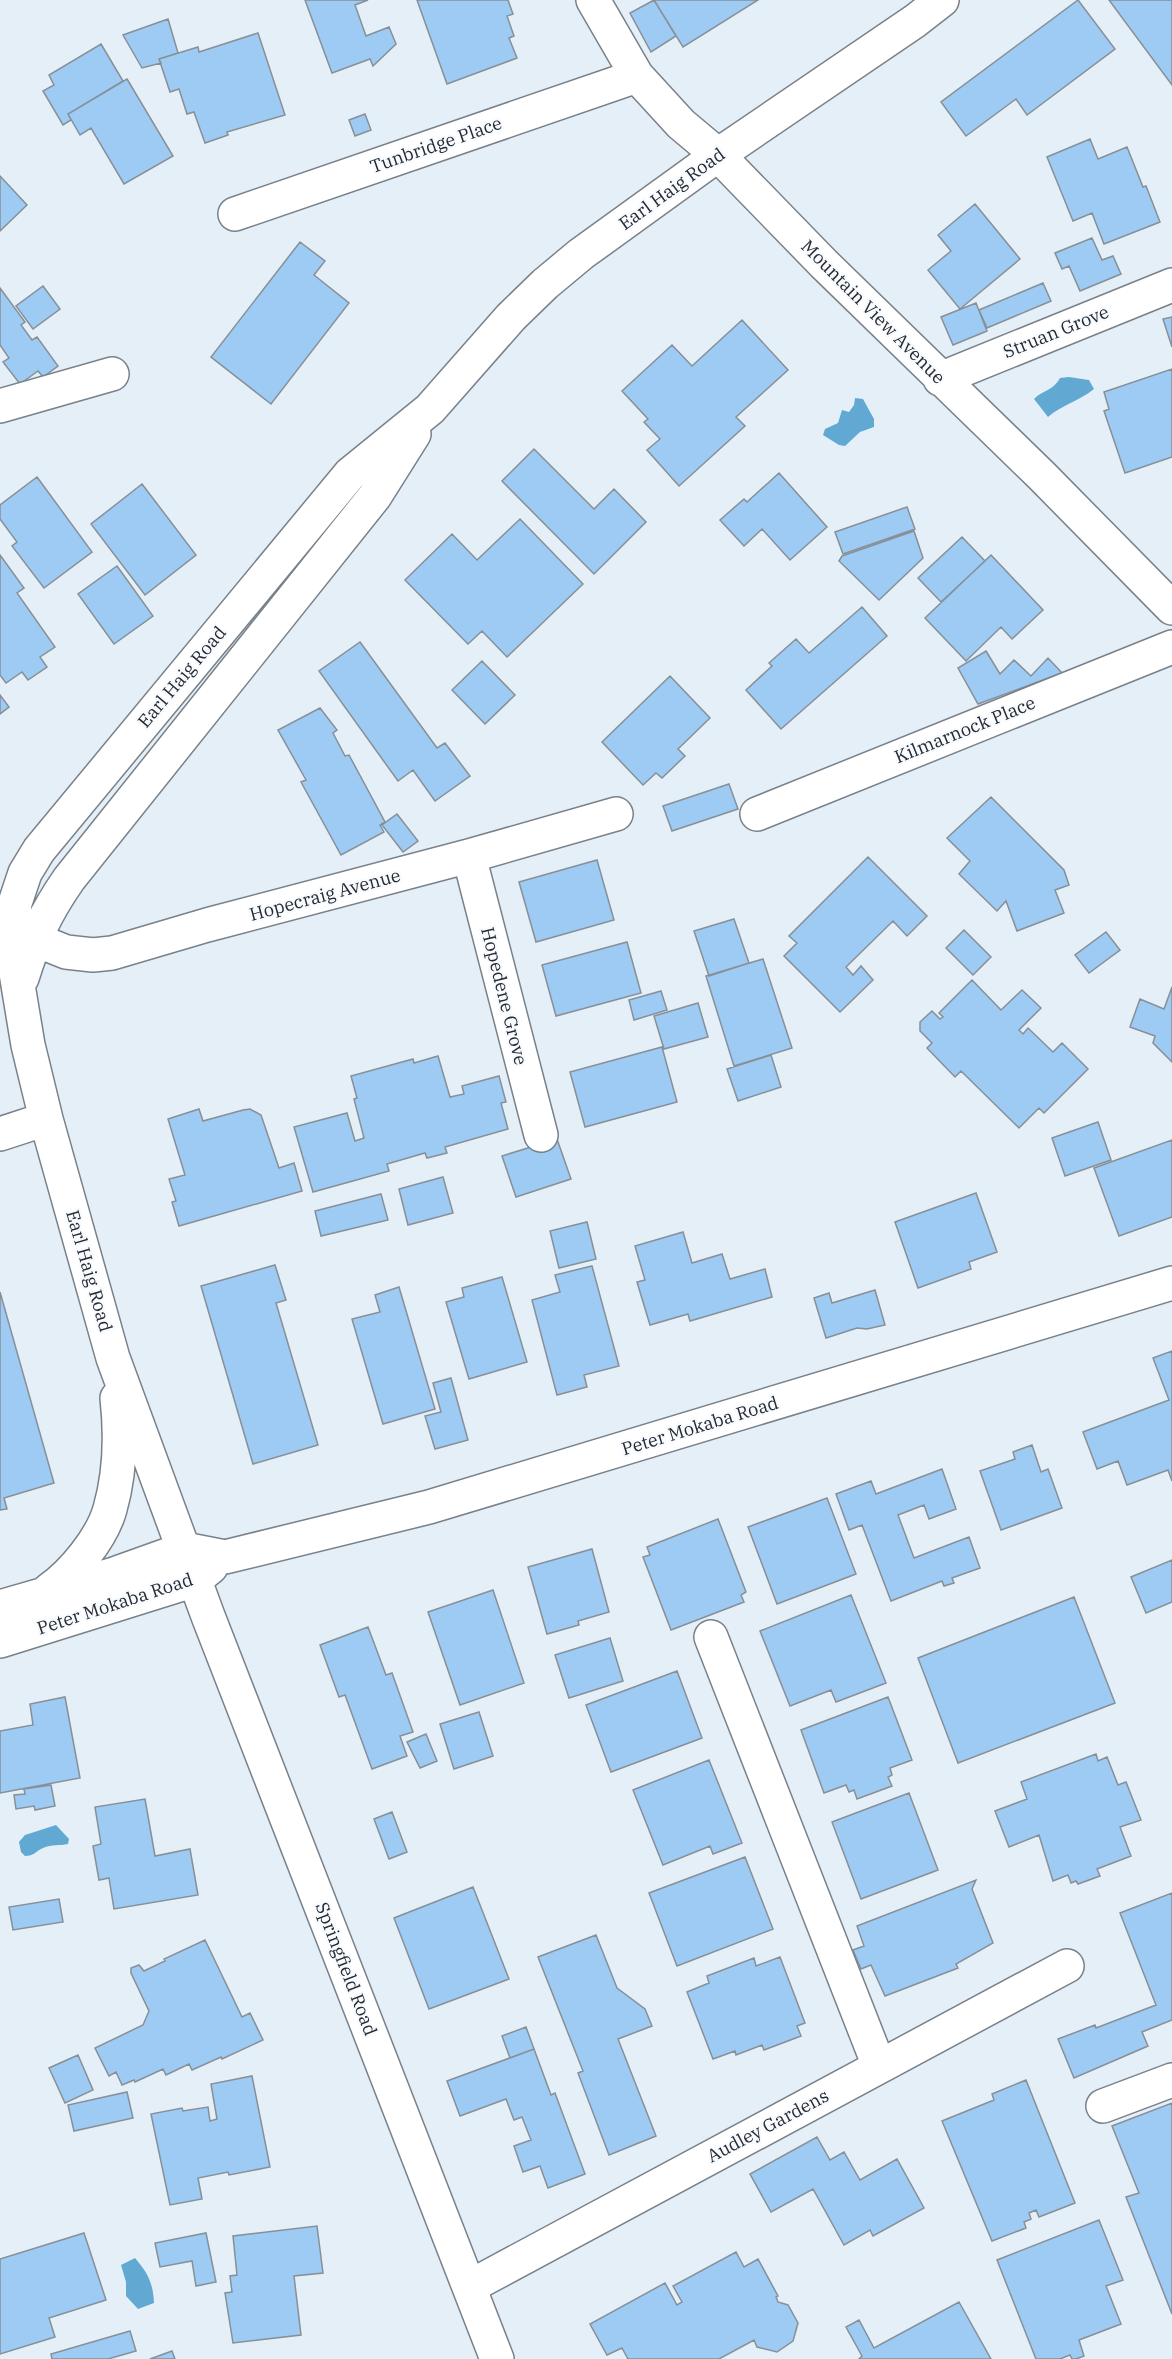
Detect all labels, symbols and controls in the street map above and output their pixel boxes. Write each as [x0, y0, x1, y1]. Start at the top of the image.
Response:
street label: Tunbridge Place [367, 111, 505, 178]
street label: Earl Haig Road [614, 142, 729, 235]
street label: Mountain View Avenue [796, 235, 950, 389]
street label: Struan Grove [1000, 300, 1112, 363]
street label: Earl Haig Road [132, 621, 231, 732]
street label: Kilmarnock Place [891, 691, 1039, 768]
street label: Hopecraig Avenue [247, 863, 403, 926]
street label: Hopedene Grove [476, 925, 533, 1067]
street label: Earl Haig Road [61, 1207, 118, 1334]
street label: Peter Mokaba Road [619, 1391, 781, 1460]
street label: Peter Mokaba Road [34, 1567, 196, 1640]
street label: Springfield Road [310, 1899, 382, 2039]
street label: Audley Gardens [703, 2084, 833, 2167]

